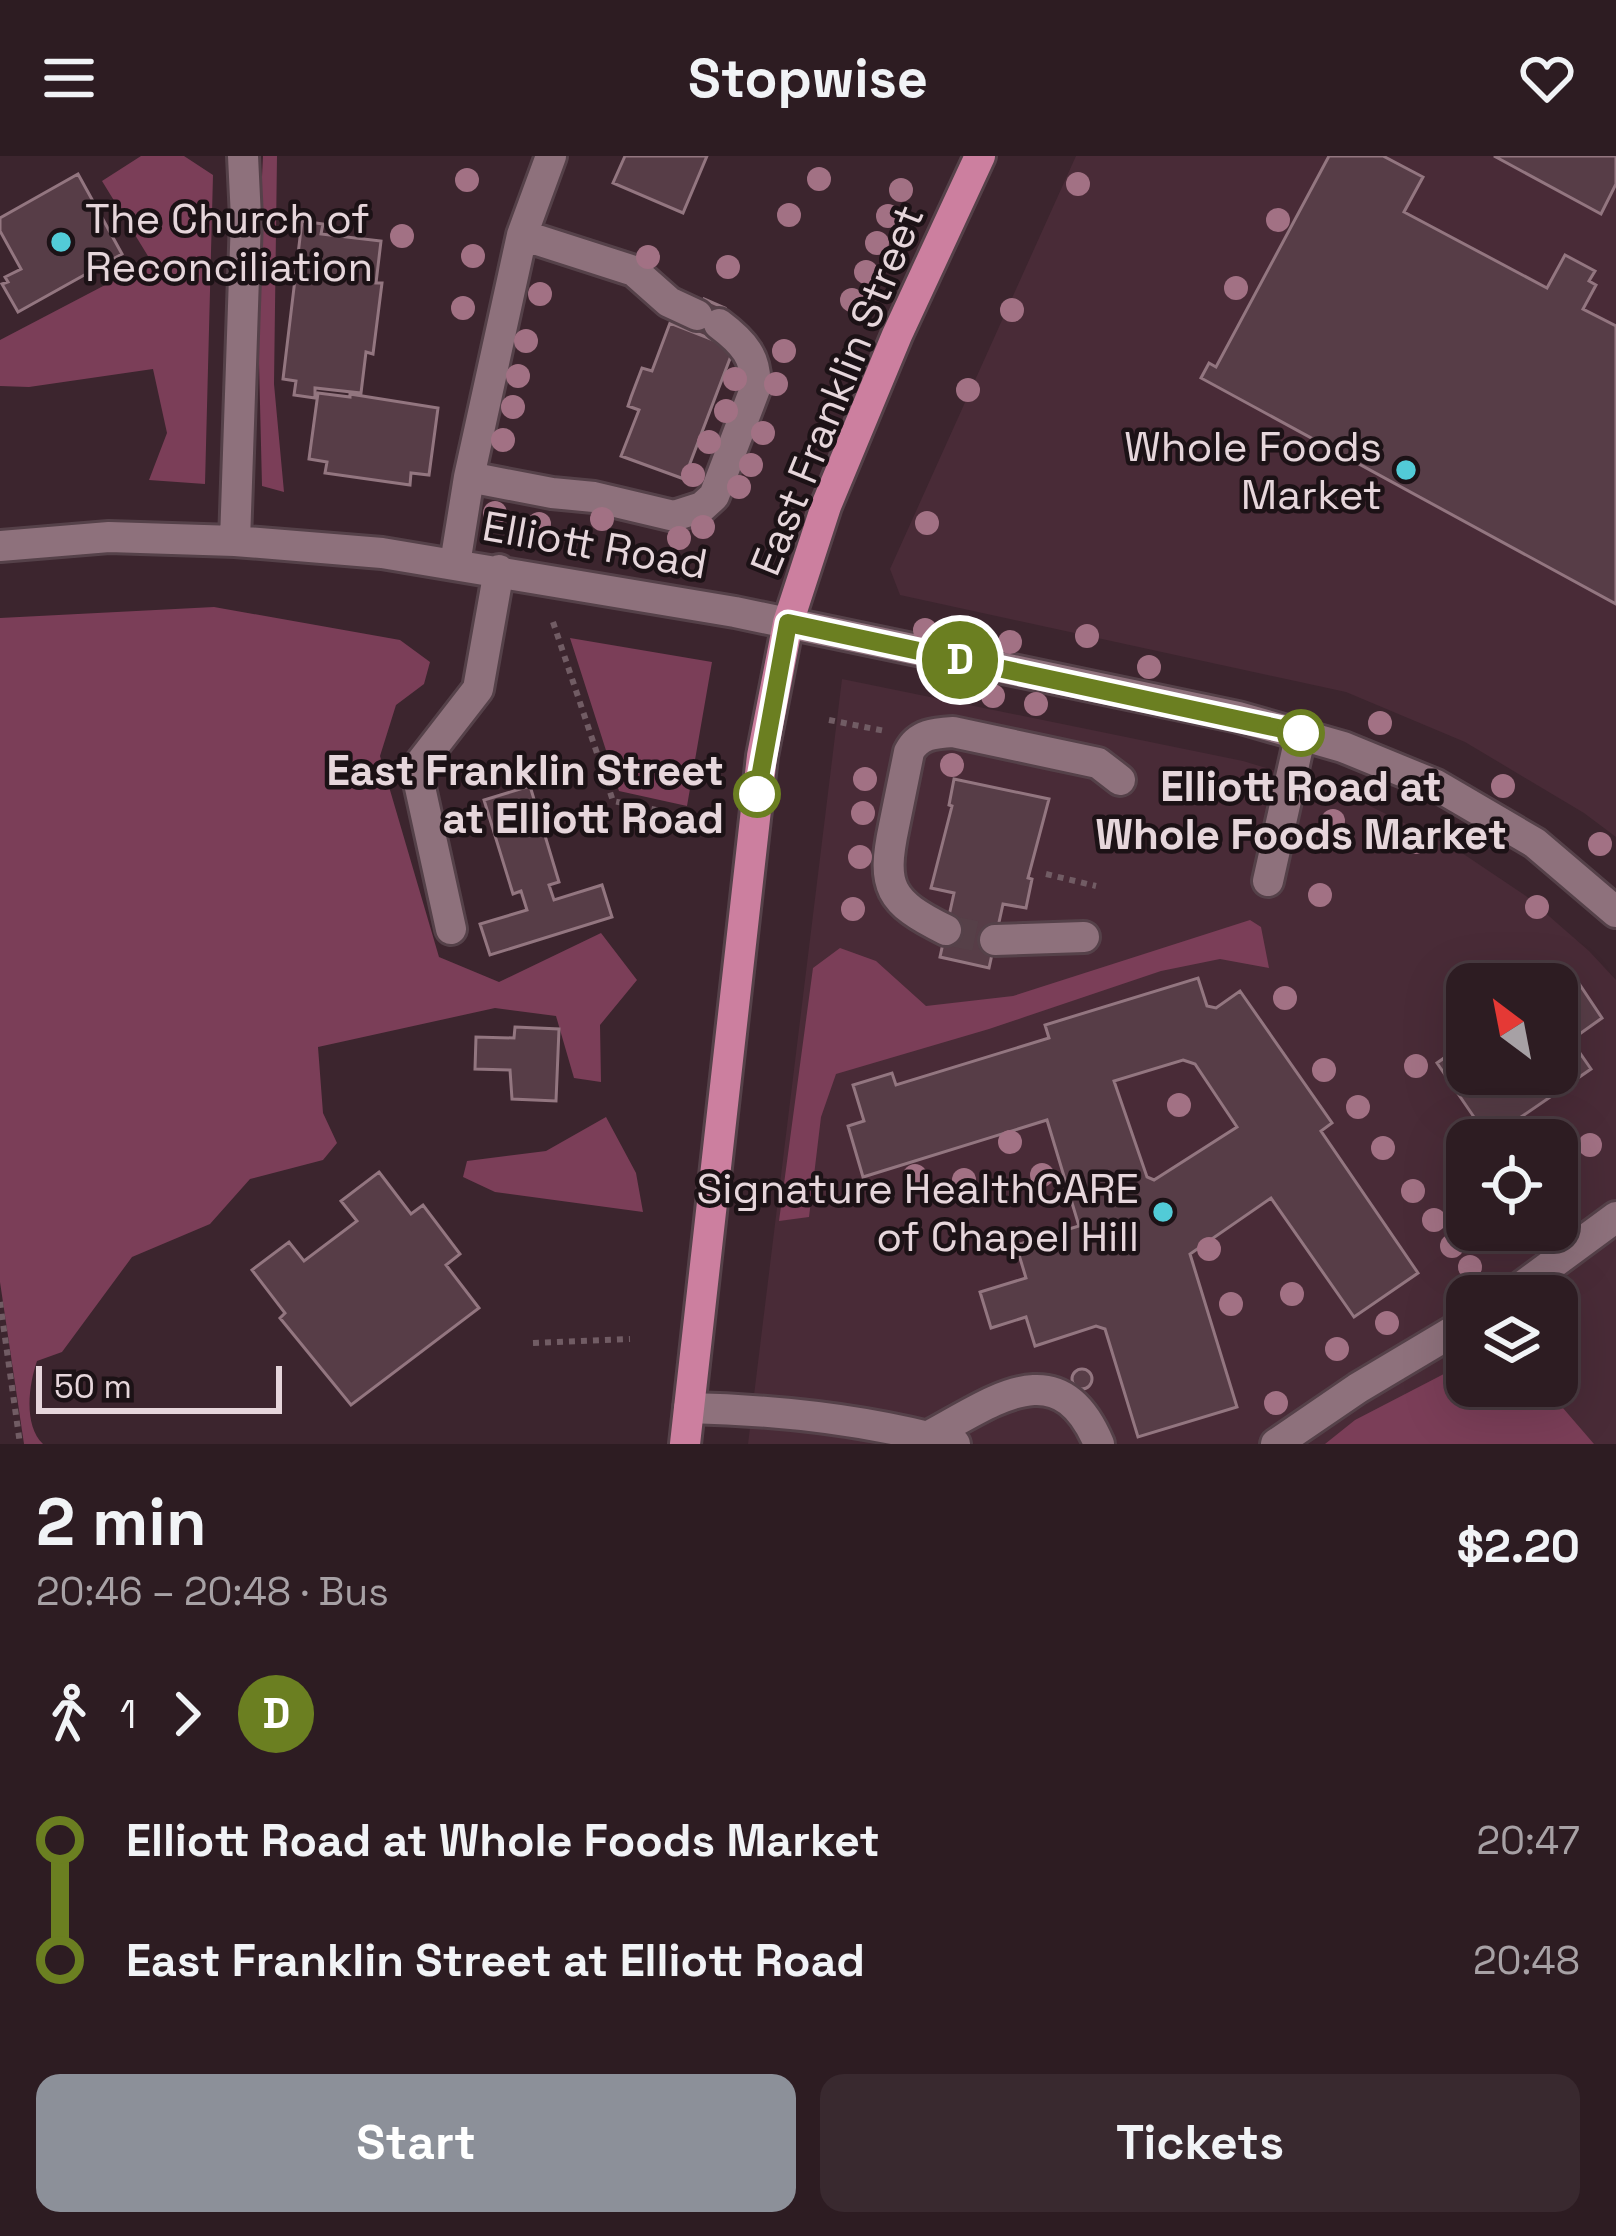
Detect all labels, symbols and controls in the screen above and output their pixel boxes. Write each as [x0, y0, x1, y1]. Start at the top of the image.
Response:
text: Stopwise [688, 44, 928, 113]
icon: menu [36, 45, 102, 111]
icon: heart [1514, 45, 1580, 111]
place label: The Church of Reconciliation [85, 192, 373, 293]
street label: East Franklin Street [738, 197, 936, 583]
marker: The Church of Reconciliation [48, 229, 74, 255]
place label: Whole Foods Market [1124, 420, 1382, 521]
marker: Whole Foods Market [1393, 457, 1419, 483]
street label: Elliott Road [479, 499, 711, 591]
line badge: D [921, 621, 999, 699]
text: D [946, 633, 974, 686]
marker: Elliott Road at Whole Foods Market [1279, 711, 1323, 755]
place label: East Franklin Street at Elliott Road [327, 744, 724, 845]
place label: Elliott Road at Whole Foods Market [1095, 760, 1507, 861]
marker: East Franklin Street at Elliott Road [735, 772, 779, 816]
north arrow [1446, 963, 1578, 1095]
map controls [1446, 963, 1578, 1407]
button: locate [1446, 1119, 1578, 1251]
place label: Signature HealthCARE of Chapel Hill [696, 1162, 1139, 1263]
marker: Signature HealthCARE of Chapel Hill [1150, 1199, 1176, 1225]
button: layers [1446, 1275, 1578, 1407]
scale bar [36, 1360, 282, 1413]
text: 50 m [54, 1366, 132, 1408]
text: 2 min [36, 1480, 207, 1564]
text: $2.20 [1457, 1518, 1580, 1575]
text: 20:46 – 20:48 · Bus [36, 1567, 389, 1616]
icon: walk [36, 1681, 102, 1747]
icon: forward [154, 1681, 220, 1747]
text: D [262, 1687, 290, 1740]
text: 1 [120, 1690, 136, 1739]
text: Elliott Road at Whole Foods Market [126, 1812, 880, 1869]
text: 20:47 [1476, 1816, 1580, 1865]
text: East Franklin Street at Elliott Road [126, 1932, 865, 1989]
text: 20:48 [1473, 1936, 1580, 1985]
button: Start [36, 2074, 796, 2212]
button: Tickets [820, 2074, 1580, 2212]

